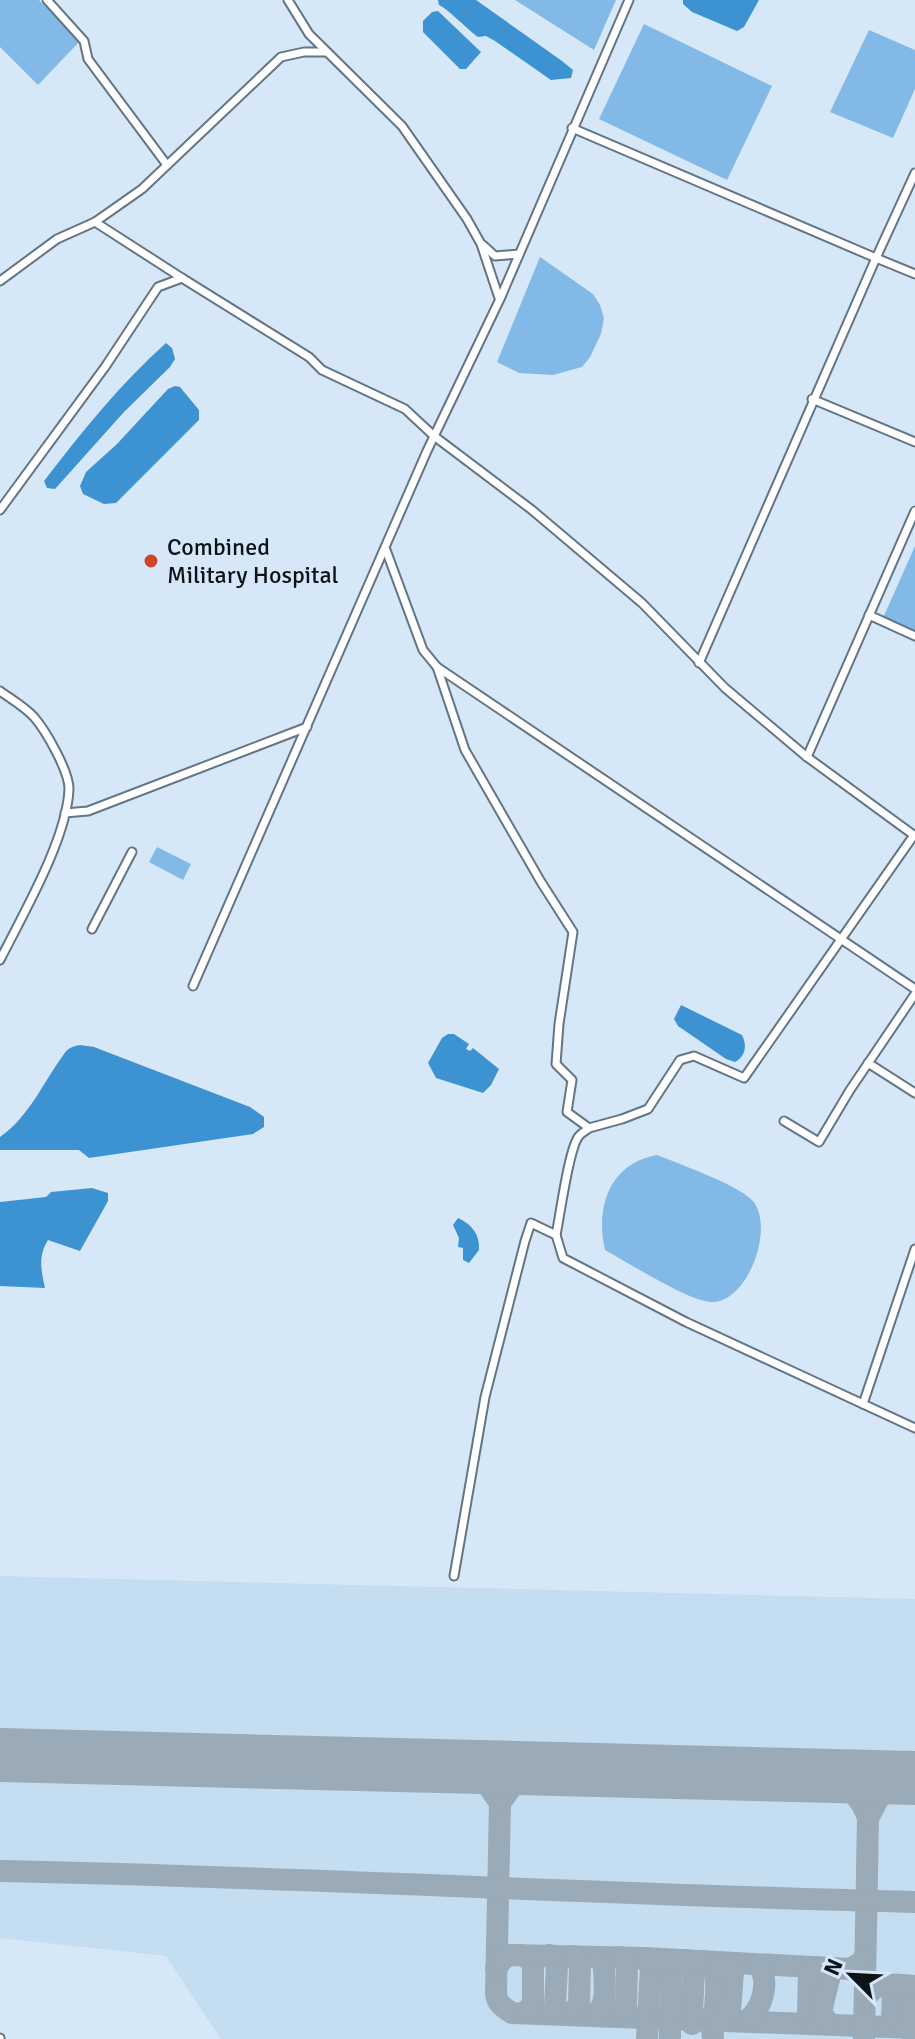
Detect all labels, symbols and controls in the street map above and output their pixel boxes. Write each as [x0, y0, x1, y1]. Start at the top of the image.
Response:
place label: Combined Military Hospital [167, 532, 339, 590]
marker: Combined Military Hospital [142, 552, 160, 570]
north arrow [811, 1935, 891, 2015]
text: N [818, 1955, 849, 1980]

